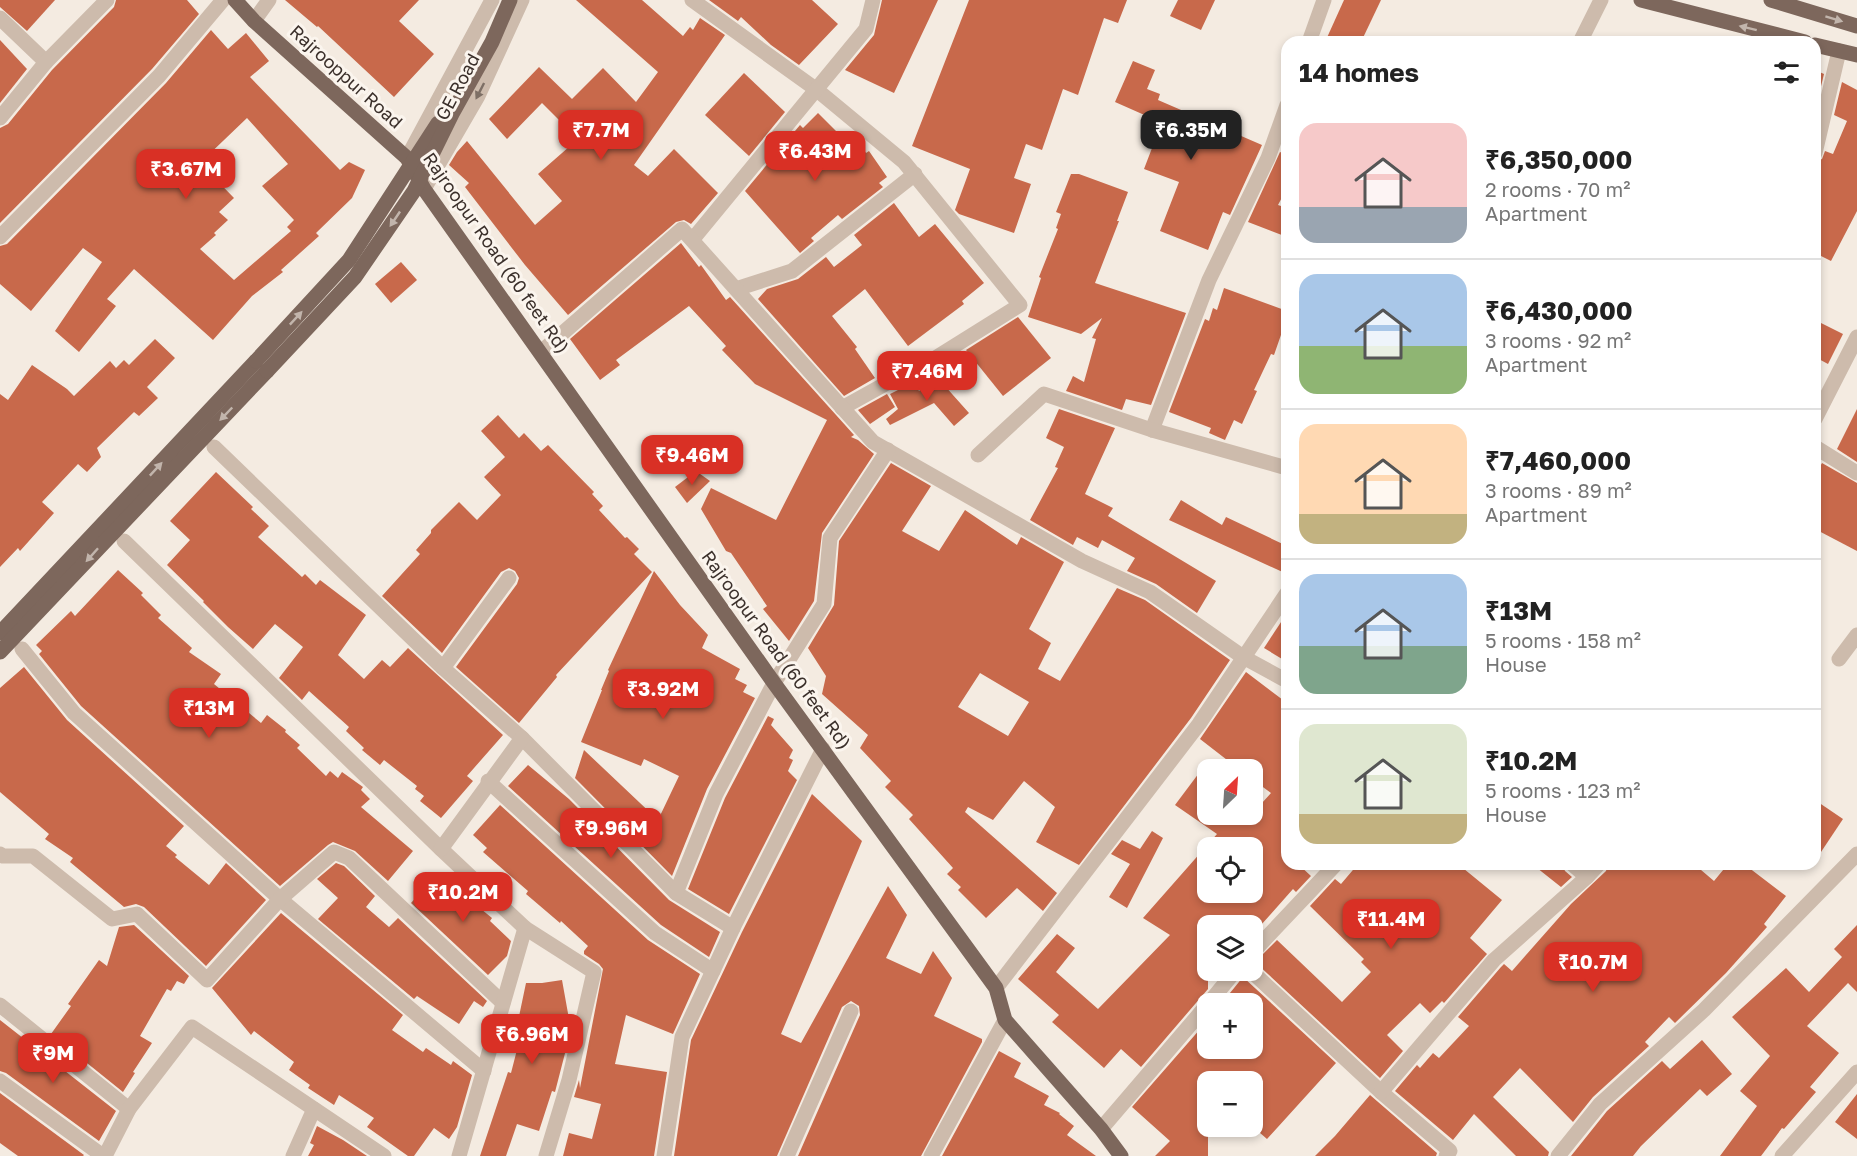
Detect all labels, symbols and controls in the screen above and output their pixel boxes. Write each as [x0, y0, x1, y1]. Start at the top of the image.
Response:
one-way arrow [1825, 15, 1843, 24]
street label: Rajrooppur Road [286, 20, 408, 133]
one-way arrow [1739, 22, 1757, 32]
street label: GE Road [430, 49, 484, 124]
icon: filters [1770, 56, 1803, 89]
text: 14 homes [1299, 57, 1419, 88]
one-way arrow [475, 83, 484, 100]
pin: ₹7.7M [559, 110, 643, 161]
pin: ₹6.35M [1142, 110, 1240, 161]
text: ₹7.7M [572, 117, 630, 141]
text: ₹6.35M [1155, 117, 1227, 141]
pin: ₹6.43M [766, 131, 864, 182]
text: ₹6.43M [778, 138, 852, 162]
text: ₹6,350,000 [1485, 144, 1632, 175]
icon: home [1347, 147, 1419, 219]
street label: Rajroopur Road (60 feet Rd) [419, 148, 575, 357]
pin: ₹3.67M [137, 149, 235, 200]
text: ₹3.67M [150, 156, 222, 180]
text: 2 rooms · 70 m² [1485, 177, 1630, 201]
text: Apartment [1485, 201, 1588, 225]
one-way arrow [389, 210, 401, 226]
text: ₹6,430,000 [1485, 295, 1633, 326]
icon: home [1347, 298, 1419, 370]
one-way arrow [289, 311, 302, 326]
text: 3 rooms · 92 m² [1485, 328, 1631, 352]
pin: ₹7.46M [878, 351, 976, 402]
text: Apartment [1485, 352, 1588, 376]
text: ₹7.46M [891, 358, 963, 382]
one-way arrow [219, 406, 233, 421]
pin: ₹9.46M [643, 435, 741, 486]
text: ₹9.46M [655, 442, 729, 466]
text: ₹7,460,000 [1485, 445, 1631, 476]
icon: home [1347, 448, 1419, 520]
one-way arrow [149, 462, 162, 477]
text: 3 rooms · 89 m² [1485, 478, 1632, 502]
text: Apartment [1485, 502, 1588, 526]
street label: Rajroopur Road (60 feet Rd) [697, 546, 856, 753]
one-way arrow [86, 547, 99, 562]
text: ₹13M [1485, 595, 1552, 626]
icon: home [1347, 598, 1419, 670]
text: 5 rooms · 158 m² [1485, 628, 1641, 652]
text: House [1485, 652, 1547, 676]
pin: ₹3.92M [614, 669, 712, 720]
text: ₹3.92M [627, 676, 699, 700]
pin: ₹13M [173, 688, 245, 739]
text: ₹13M [183, 695, 235, 719]
text: ₹10.2M [1485, 745, 1577, 776]
icon: home [1347, 748, 1419, 820]
north arrow [1197, 759, 1263, 825]
map controls [1197, 759, 1263, 1137]
text: 5 rooms · 123 m² [1485, 778, 1640, 802]
text: House [1485, 802, 1547, 826]
pin: ₹9.96M [562, 808, 660, 859]
text: ₹9.96M [574, 815, 648, 839]
button: locate [1197, 837, 1263, 903]
pin: ₹10.2M [414, 872, 512, 923]
text: ₹10.2M [427, 879, 499, 903]
pin: ₹11.4M [1342, 899, 1440, 950]
text: ₹11.4M [1357, 906, 1425, 930]
button: layers [1197, 915, 1263, 981]
pin: ₹10.7M [1544, 942, 1642, 993]
text: ₹10.7M [1558, 949, 1628, 973]
button: + [1197, 993, 1263, 1059]
pin: ₹6.96M [483, 1014, 581, 1065]
text: ₹6.96M [495, 1021, 569, 1045]
pin: ₹9M [24, 1033, 82, 1084]
text: ₹9M [32, 1040, 74, 1064]
button: − [1197, 1071, 1263, 1137]

